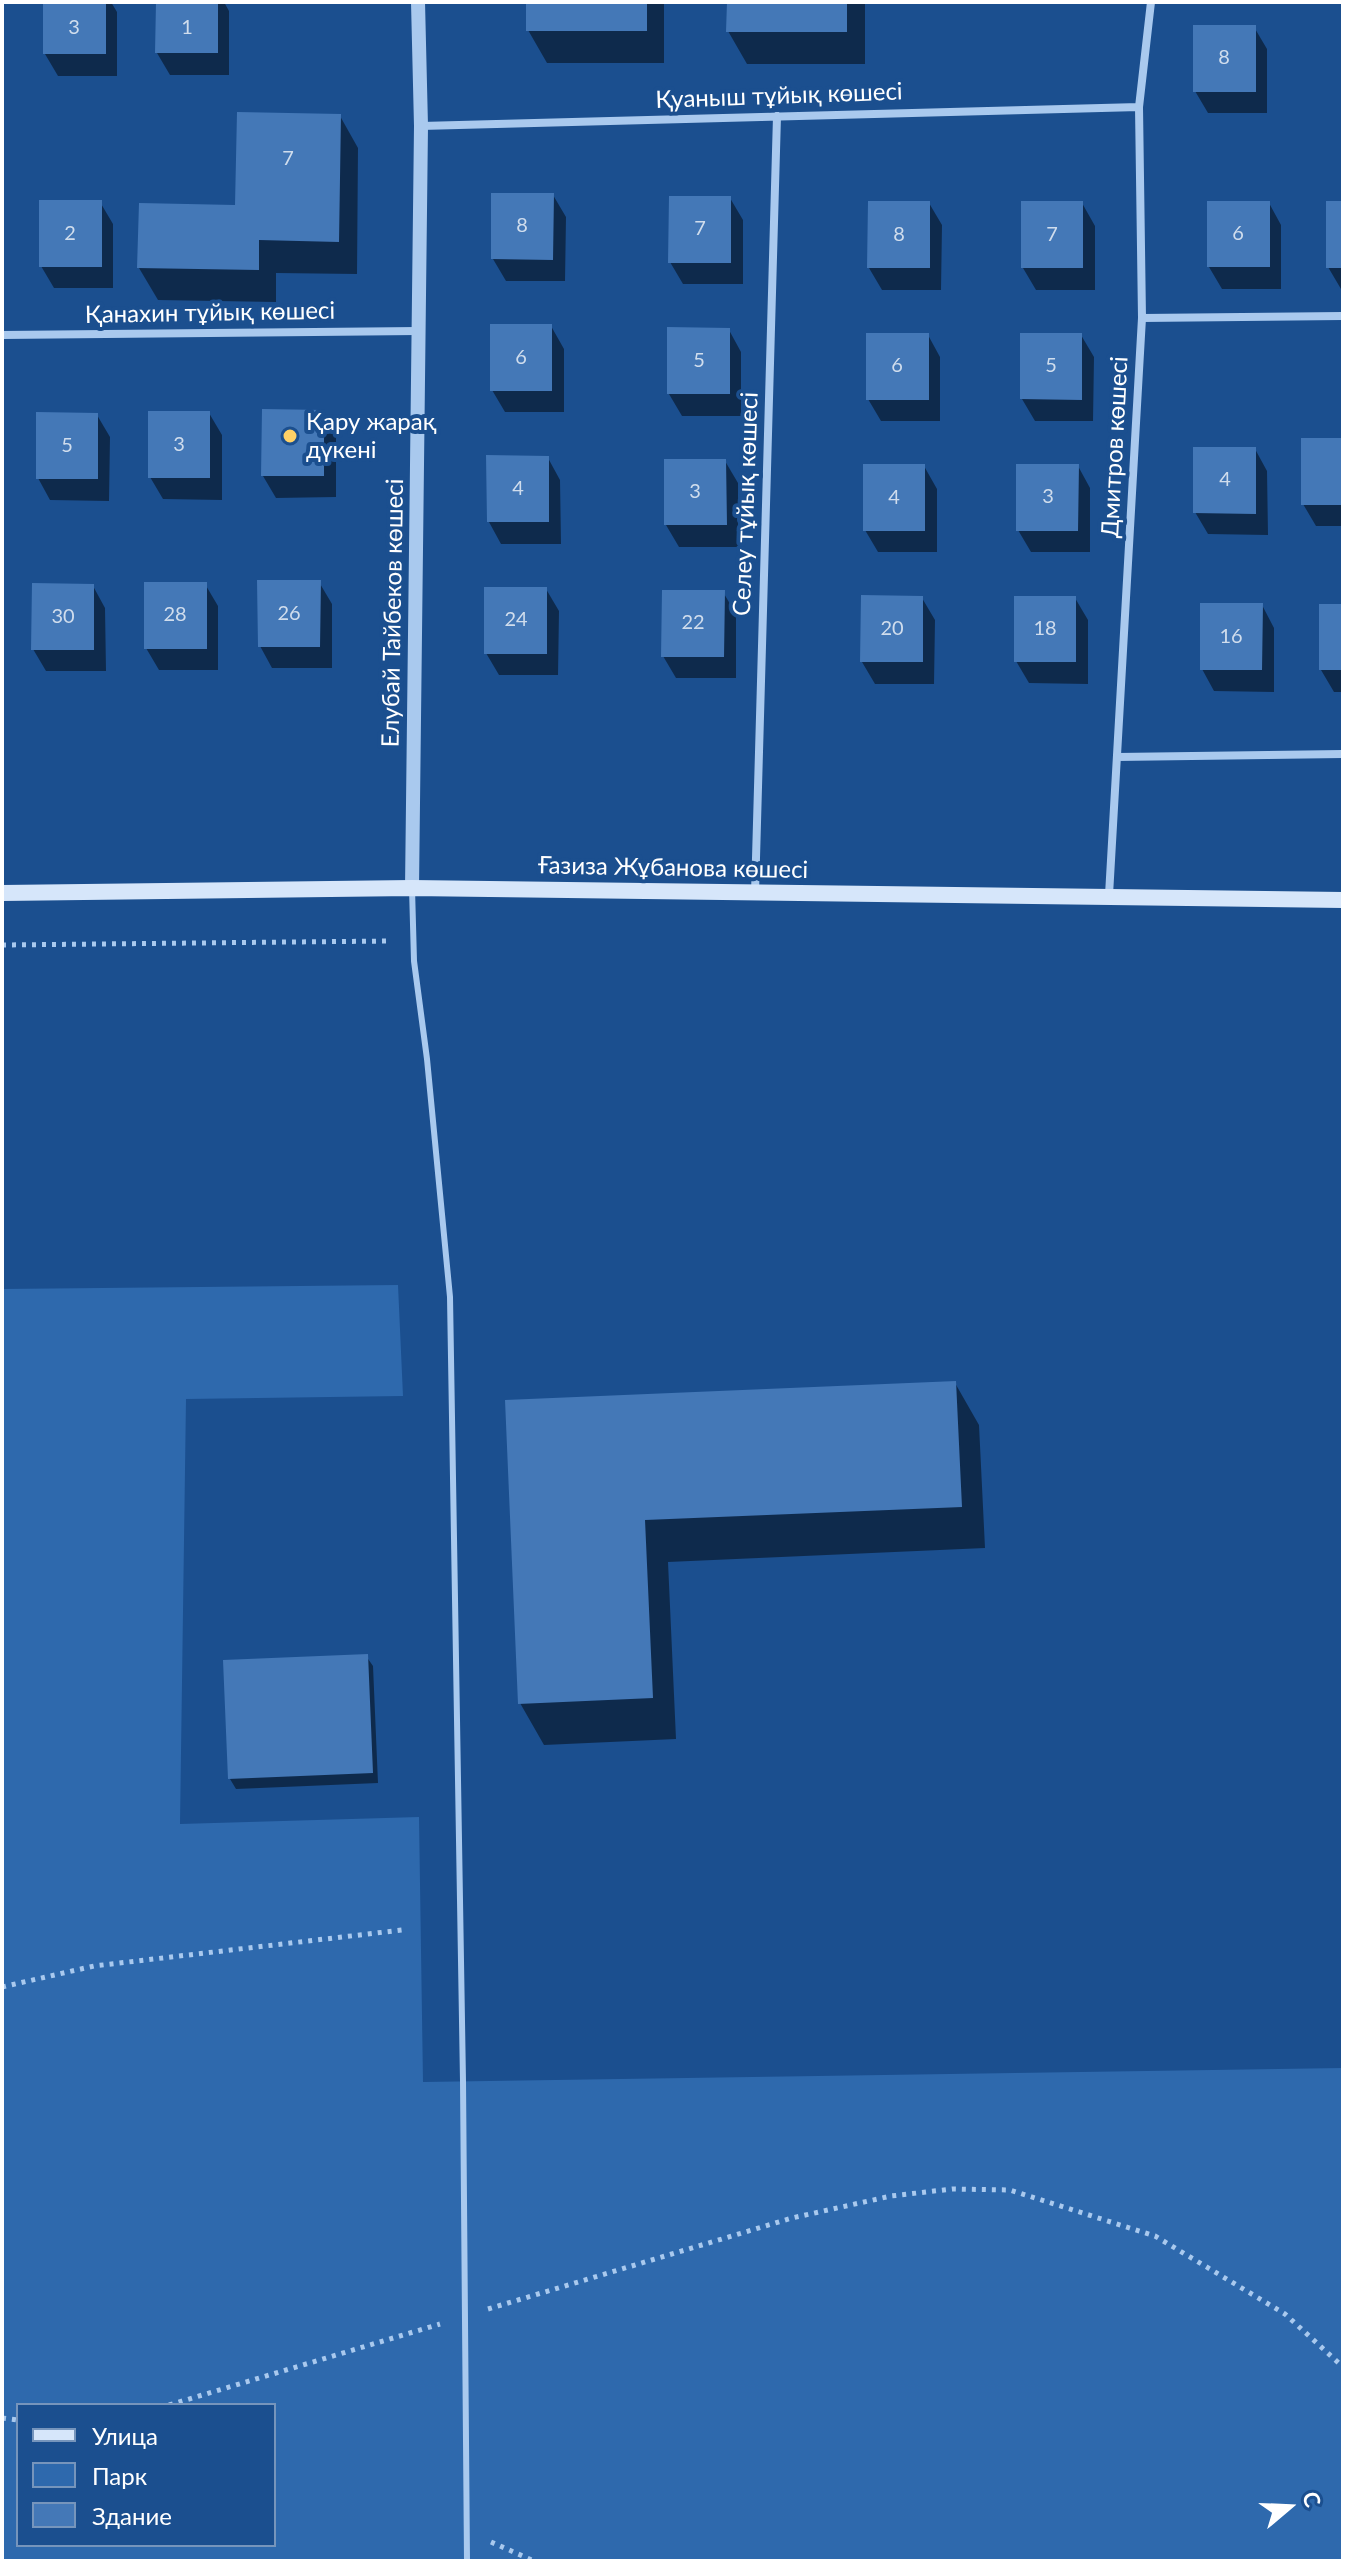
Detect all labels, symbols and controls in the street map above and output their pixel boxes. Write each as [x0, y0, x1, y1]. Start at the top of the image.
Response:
house number: 3 [68, 16, 80, 40]
house number: 1 [181, 16, 193, 40]
house number: 8 [1218, 46, 1230, 70]
street label: Қуаныш тұйық көшесі [655, 77, 903, 115]
house number: 7 [282, 147, 294, 171]
house number: 8 [516, 214, 528, 238]
house number: 7 [694, 217, 706, 241]
house number: 2 [64, 222, 76, 246]
house number: 6 [1232, 222, 1244, 246]
house number: 8 [893, 223, 905, 247]
house number: 7 [1046, 223, 1058, 247]
street label: Қанахин тұйық көшесі [85, 296, 335, 330]
house number: 6 [515, 346, 527, 370]
house number: 5 [693, 349, 705, 373]
house number: 6 [891, 354, 903, 378]
house number: 5 [1045, 354, 1057, 378]
street label: Дмитров көшесі [1096, 355, 1134, 539]
street label: Селеу тұйық көшесі [728, 392, 764, 616]
place label: Қару жарақ дүкені [306, 408, 436, 464]
marker: Қару жарақ дүкені [281, 427, 299, 445]
house number: 3 [173, 433, 185, 457]
house number: 5 [61, 434, 73, 458]
house number: 4 [1219, 468, 1231, 492]
house number: 4 [512, 477, 524, 501]
street label: Елубай Тайбеков көшесі [376, 478, 410, 748]
house number: 3 [689, 480, 701, 504]
house number: 3 [1042, 485, 1054, 509]
house number: 4 [888, 486, 900, 510]
house number: 26 [277, 602, 301, 626]
house number: 28 [163, 603, 187, 627]
house number: 30 [51, 605, 75, 629]
house number: 24 [504, 608, 528, 632]
house number: 22 [681, 611, 705, 635]
house number: 20 [880, 617, 904, 641]
house number: 18 [1033, 617, 1057, 641]
house number: 16 [1219, 625, 1243, 649]
street label: Ғазиза Жұбанова көшесі [537, 851, 809, 885]
legend [16, 2403, 276, 2547]
text: Улица [92, 2421, 158, 2450]
text: Парк [92, 2461, 147, 2490]
north arrow [1249, 2467, 1329, 2547]
text: С [1297, 2488, 1327, 2510]
text: Здание [92, 2501, 172, 2530]

